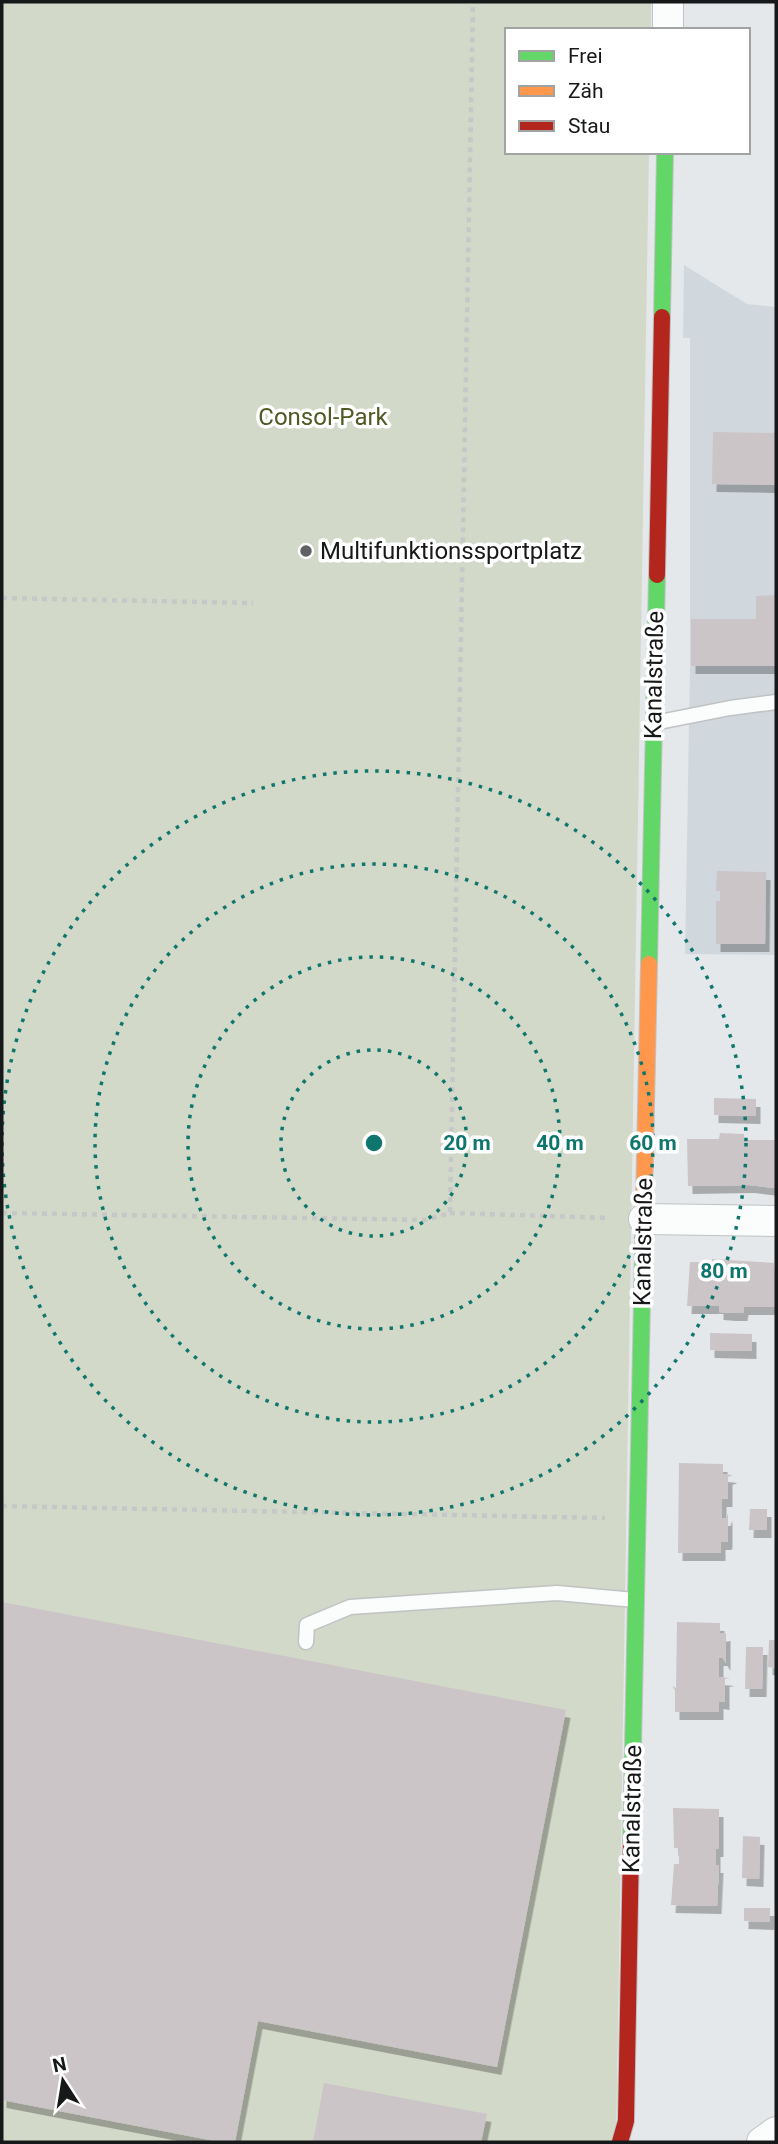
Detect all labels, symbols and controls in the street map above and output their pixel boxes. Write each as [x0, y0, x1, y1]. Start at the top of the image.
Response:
legend [505, 28, 750, 154]
text: Frei [568, 44, 603, 68]
text: Zäh [568, 79, 604, 103]
text: Stau [568, 114, 610, 138]
park label: Consol-Park [258, 403, 389, 431]
place label: Multifunktionssportplatz [320, 537, 582, 565]
marker: Multifunktionssportplatz [298, 543, 314, 559]
street label: Kanalstraße [639, 611, 669, 739]
centre of rings [362, 1131, 386, 1155]
text: 20 m [443, 1131, 491, 1155]
text: 40 m [536, 1131, 584, 1155]
text: 60 m [629, 1131, 677, 1155]
street label: Kanalstraße [628, 1178, 658, 1306]
text: 80 m [700, 1259, 748, 1283]
street label: Kanalstraße [617, 1745, 647, 1873]
north arrow [28, 2046, 98, 2116]
text: N [51, 2052, 69, 2078]

